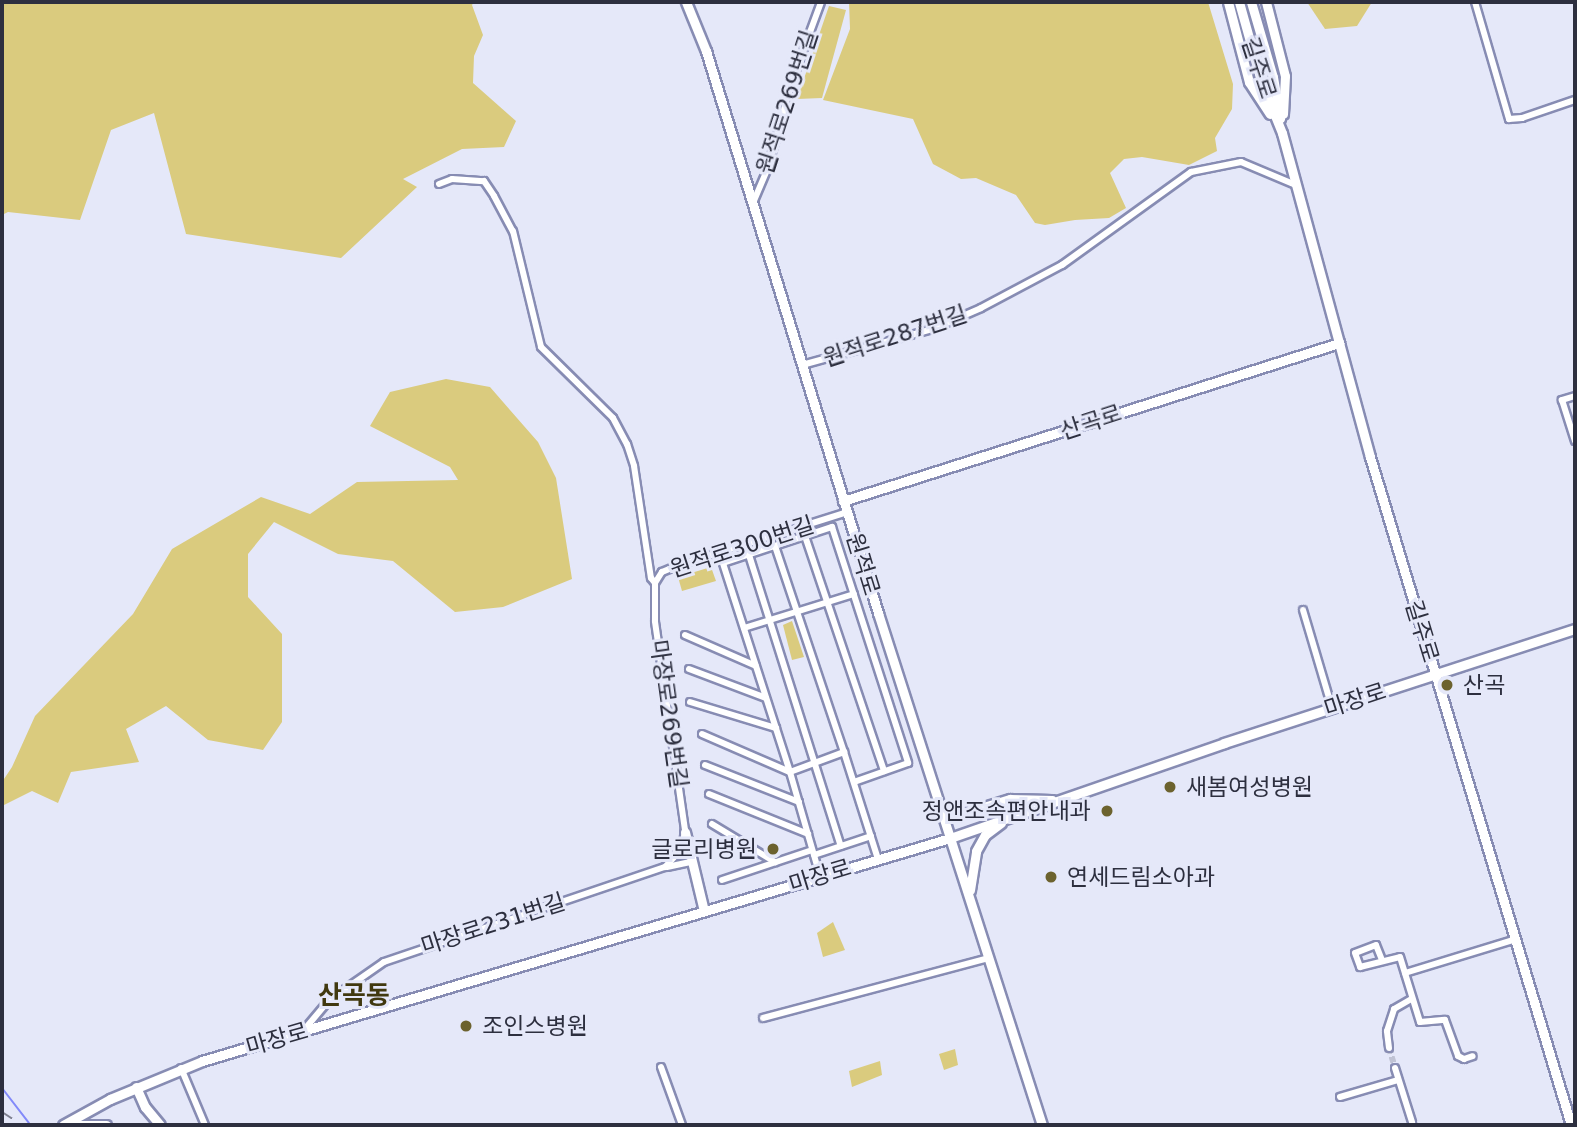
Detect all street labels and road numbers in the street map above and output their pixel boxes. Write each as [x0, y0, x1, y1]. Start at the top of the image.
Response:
street label: 원적로269번길 [751, 27, 823, 177]
street label: 길주로 [1236, 34, 1282, 102]
street label: 원적로287번길 [820, 300, 970, 372]
street label: 산곡로 [1057, 399, 1125, 445]
street label: 원적로300번길 [667, 511, 817, 583]
street label: 원적로 [841, 530, 885, 598]
street label: 길주로 [1400, 597, 1444, 665]
street label: 마장로269번길 [645, 638, 693, 790]
street label: 마장로 [1321, 677, 1389, 723]
street label: 마장로 [786, 854, 854, 898]
street label: 마장로231번길 [418, 888, 568, 960]
street label: 마장로 [243, 1017, 311, 1061]

